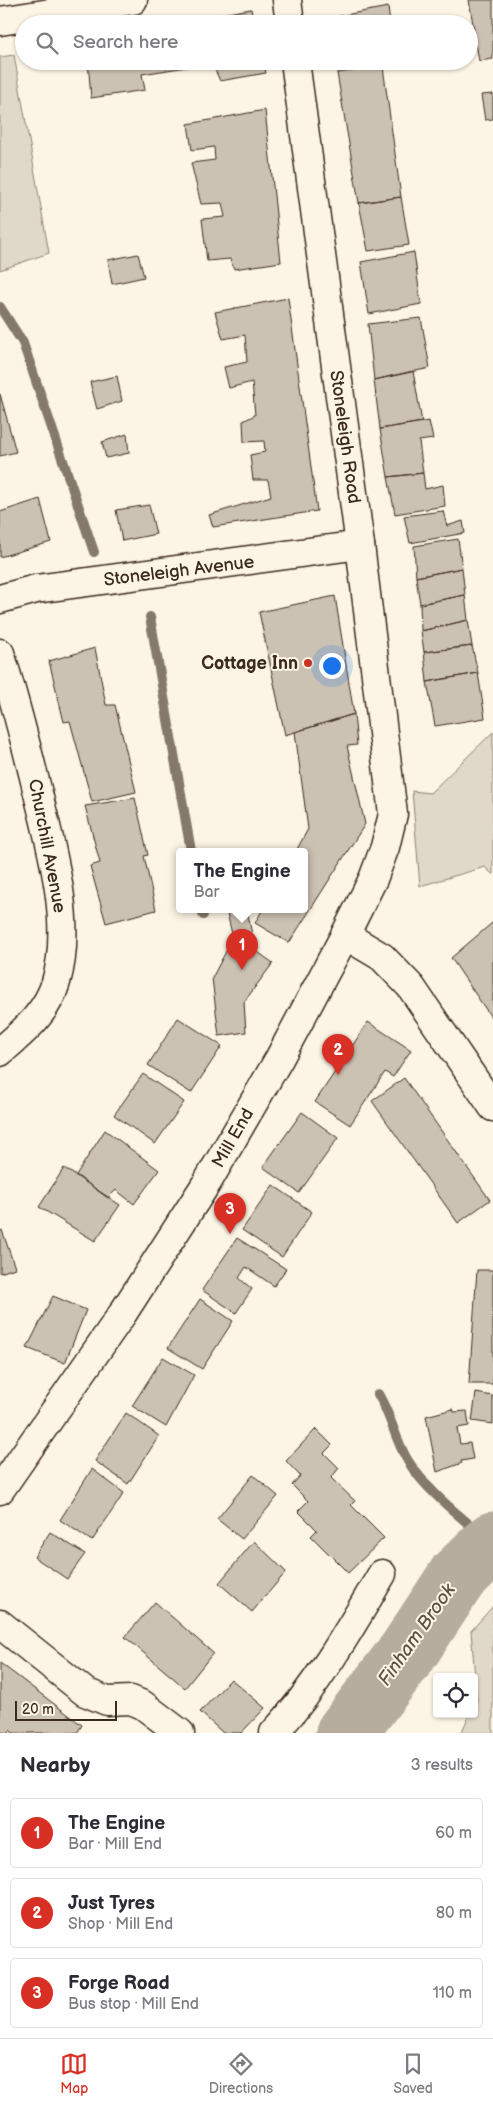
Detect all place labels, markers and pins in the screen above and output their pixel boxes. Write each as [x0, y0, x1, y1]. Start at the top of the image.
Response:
place label: Cottage Inn [201, 653, 298, 674]
marker: Cottage Inn [302, 657, 314, 669]
pin: 1 [226, 929, 258, 970]
pin: 2 [322, 1034, 354, 1075]
pin: 3 [214, 1193, 246, 1234]

